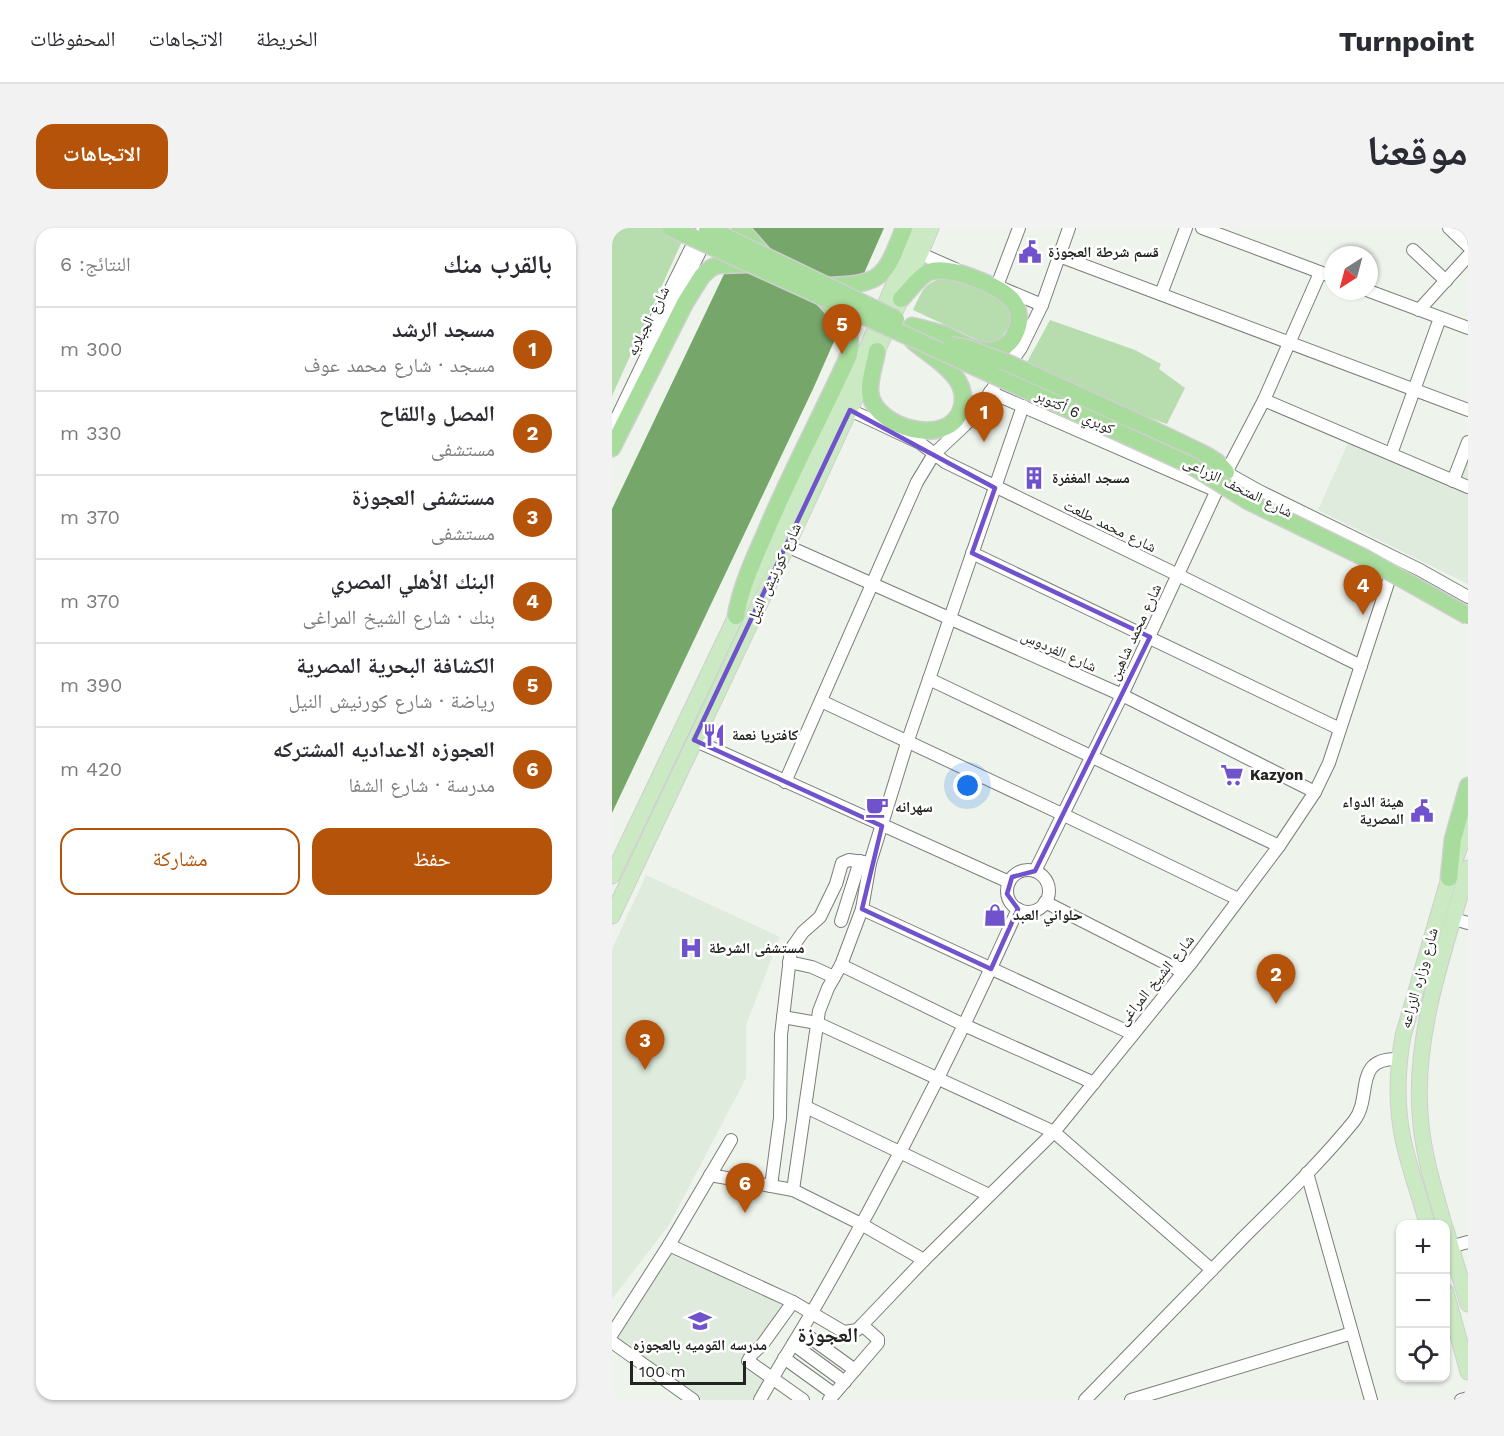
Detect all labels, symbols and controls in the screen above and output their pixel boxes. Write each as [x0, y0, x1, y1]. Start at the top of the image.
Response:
text: Turnpoint [1339, 25, 1474, 58]
text: المحفوظات [30, 26, 115, 51]
text: الاتجاهات [148, 26, 223, 51]
text: الخريطة [256, 26, 318, 51]
button: الاتجاهات [36, 124, 168, 189]
text: موقعنا [1367, 126, 1468, 175]
public building icon: قسم شرطة العجوزة [1017, 239, 1043, 265]
place label: قسم شرطة العجوزة [1048, 243, 1159, 262]
north arrow [1324, 246, 1378, 300]
text: بالقرب منك [443, 249, 552, 279]
text: النتائج: 6 [60, 252, 131, 276]
street label: شارع الجبلايه [623, 283, 674, 359]
pin: 5 [822, 304, 862, 354]
text: مسجد الرشد [392, 317, 495, 342]
text: 300 m [60, 337, 122, 361]
text: 1 [528, 337, 537, 361]
text: مسجد · شارع محمد عوف [303, 353, 495, 377]
street label: كوبري 6 أكتوبر [1031, 386, 1117, 441]
pin: 1 [964, 392, 1004, 442]
text: المصل واللقاح [379, 401, 495, 426]
text: 330 m [60, 421, 122, 445]
text: 2 [527, 421, 538, 445]
text: مستشفى [431, 437, 495, 461]
street label: شارع المتحف الزراعى [1180, 453, 1296, 522]
building icon: مسجد المغفرة [1021, 465, 1047, 491]
place label: مسجد المغفرة [1052, 469, 1130, 487]
text: مستشفى العجوزة [352, 485, 495, 510]
street label: شارع محمد طلعت [1060, 496, 1159, 557]
text: 370 m [60, 505, 120, 529]
text: 3 [527, 505, 538, 529]
street label: شارع كورنيش النيل [743, 520, 806, 626]
text: مستشفى [431, 521, 495, 545]
pin: 4 [1344, 566, 1383, 615]
text: البنك الأهلي المصري [331, 569, 495, 594]
street label: شارع محمد شاهين [1105, 581, 1166, 684]
text: 370 m [60, 589, 120, 613]
text: 4 [526, 589, 539, 613]
text: بنك · شارع الشيخ المراغى [302, 605, 495, 629]
street label: شارع الفردوس [1018, 626, 1100, 677]
text: الكشافة البحرية المصرية [296, 653, 495, 678]
text: 390 m [60, 673, 122, 697]
text: 5 [527, 673, 538, 697]
text: رياضة · شارع كورنيش النيل [289, 689, 495, 713]
restaurant icon: كافتريا نعمة [701, 722, 727, 748]
place label: كافتريا نعمة [732, 726, 799, 744]
text: العجوزه الاعداديه المشتركه [273, 737, 495, 762]
text: 420 m [60, 757, 122, 781]
text: 6 [526, 757, 539, 781]
supermarket icon: Kazyon [1219, 762, 1245, 788]
place label: Kazyon [1250, 766, 1303, 784]
your location [953, 771, 982, 800]
text: مدرسة · شارع الشفا [348, 773, 495, 797]
place label: هيئة الدواء المصرية [1342, 793, 1404, 828]
cafe icon: سهرانه [864, 794, 890, 820]
place label: سهرانه [895, 798, 933, 816]
public building icon: هيئة الدواء المصرية [1409, 798, 1435, 824]
button: مشاركة [60, 828, 300, 895]
button: حفظ [312, 828, 552, 895]
shop icon: حلواني العبد [982, 902, 1008, 928]
place label: حلواني العبد [1013, 906, 1083, 927]
street label: شارع وزاره الزراعه [1396, 926, 1443, 1031]
street label: شارع الشيخ المراغى [1114, 931, 1199, 1030]
hospital icon: مستشفى الشرطة [678, 935, 704, 961]
place label: مستشفى الشرطة [709, 939, 805, 957]
pin: 2 [1256, 954, 1296, 1004]
pin: 3 [626, 1020, 664, 1070]
pin: 6 [726, 1164, 764, 1213]
map controls [1396, 1220, 1450, 1382]
button: + [1396, 1220, 1450, 1274]
button: − [1396, 1274, 1450, 1328]
school or university icon: مدرسه القوميه بالعجوزه [687, 1308, 713, 1334]
district label: العجوزة [798, 1322, 858, 1347]
button: locate [1396, 1328, 1450, 1382]
place label: مدرسه القوميه بالعجوزه [633, 1336, 767, 1354]
scale bar [630, 1358, 746, 1386]
text: 100 m [639, 1362, 686, 1381]

